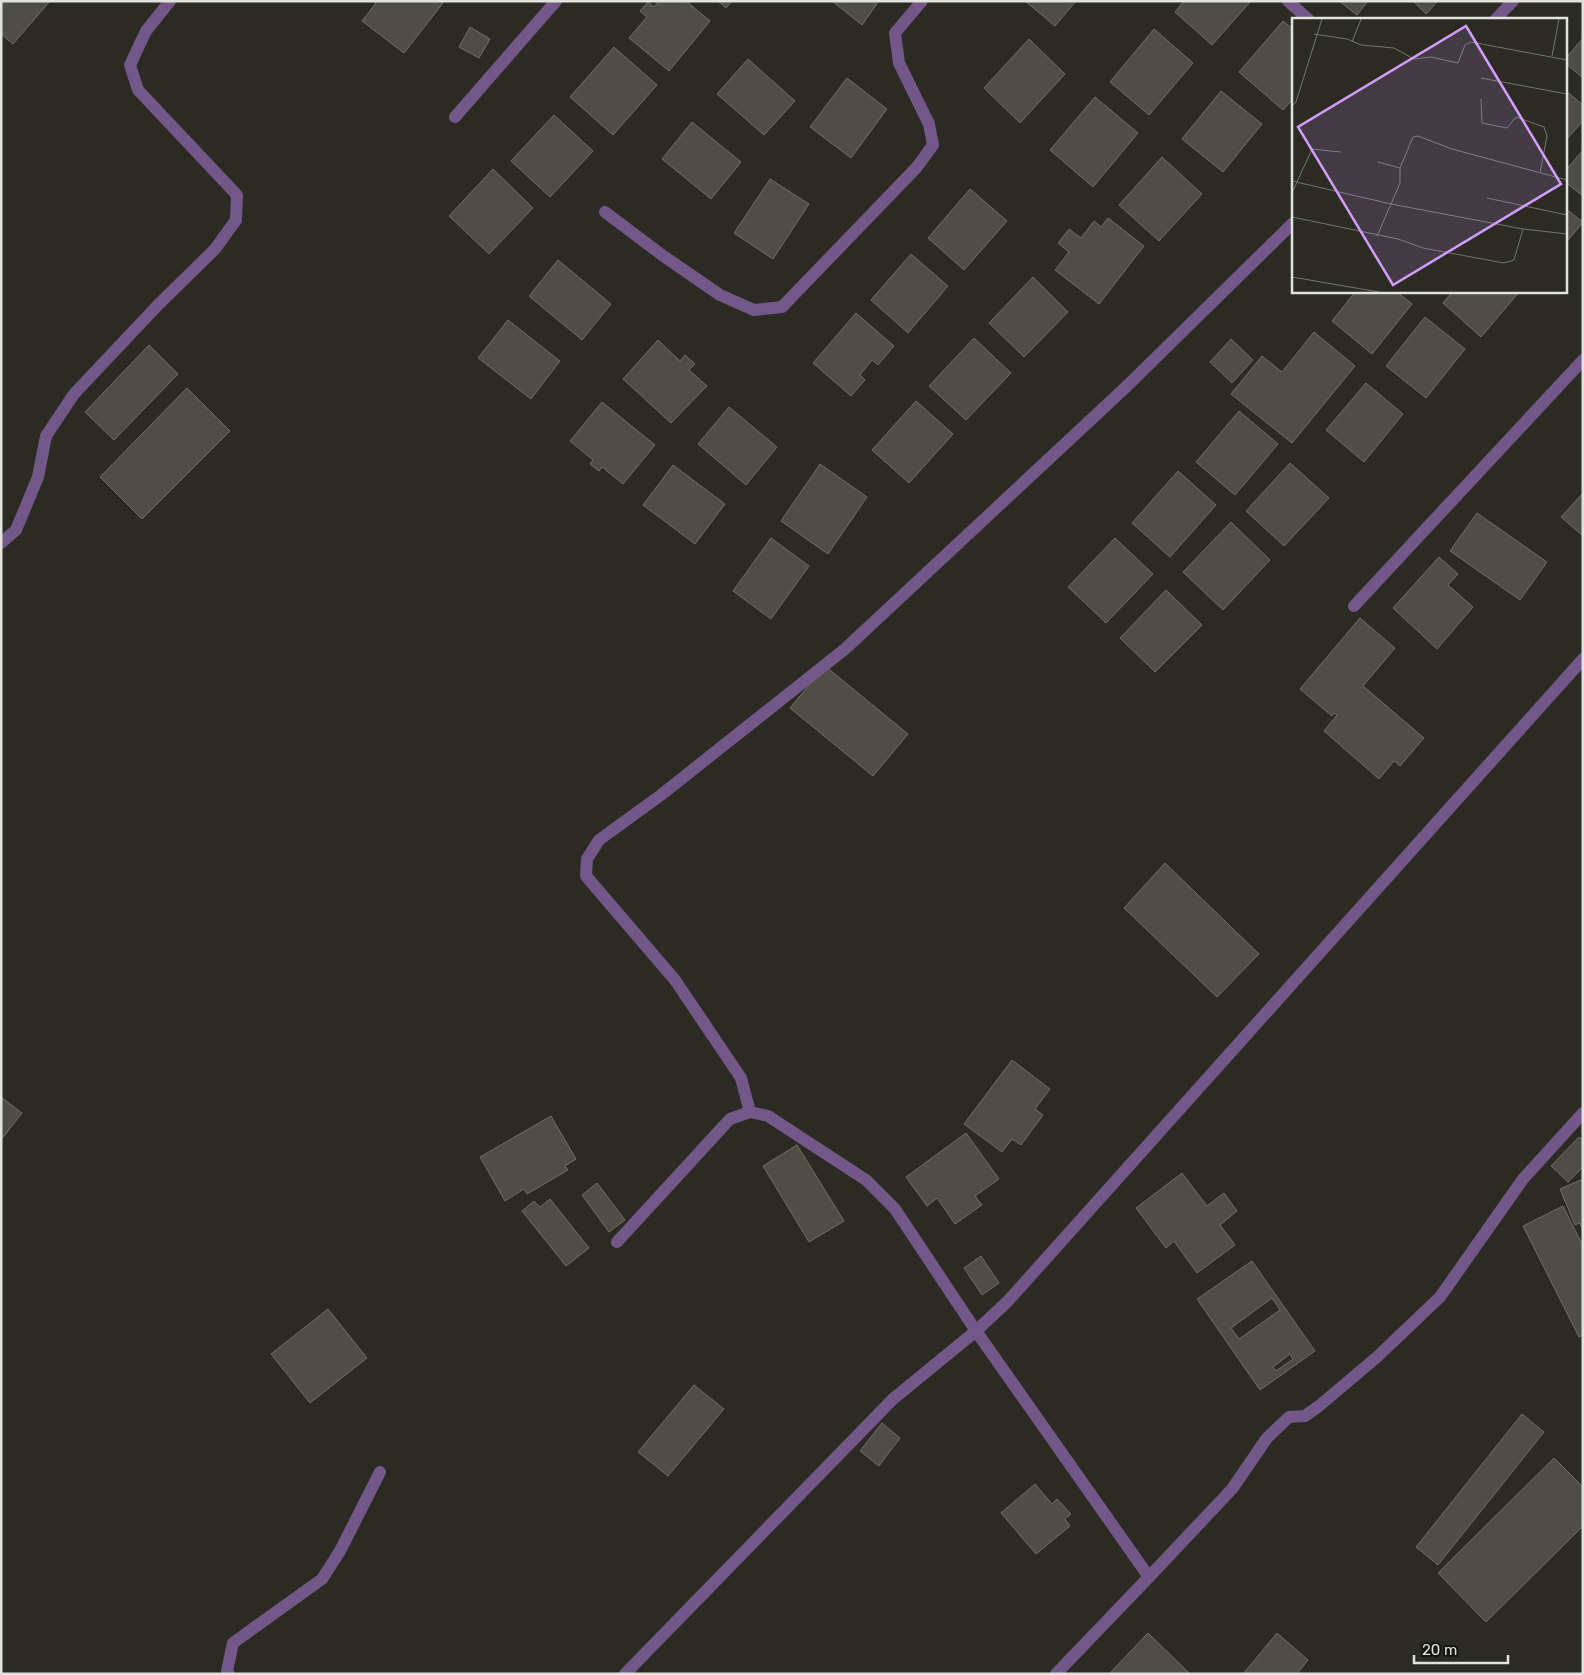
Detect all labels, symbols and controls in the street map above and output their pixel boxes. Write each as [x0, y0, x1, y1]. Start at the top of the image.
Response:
inset map [1292, 18, 1566, 292]
scale bar [1414, 1632, 1508, 1664]
text: 20 m [1422, 1641, 1457, 1659]

